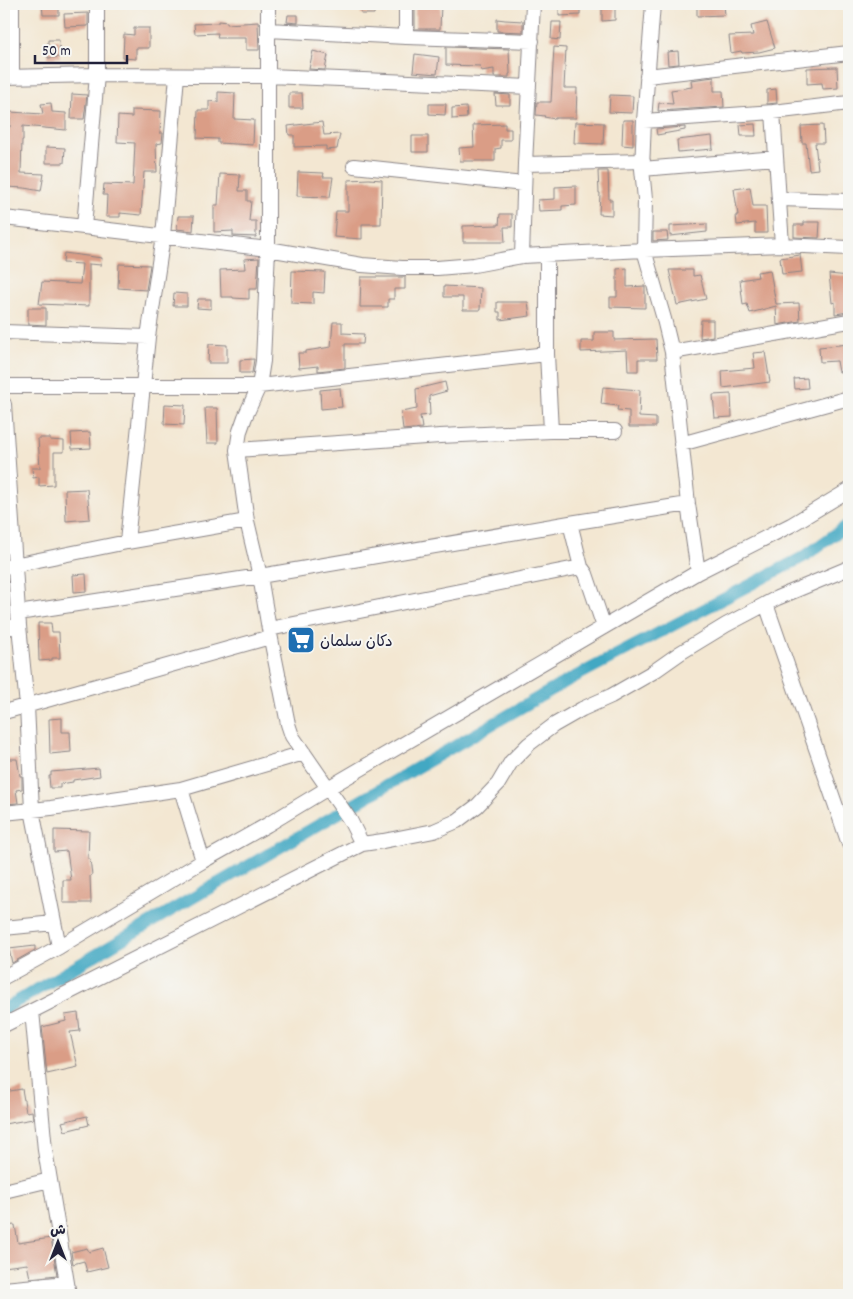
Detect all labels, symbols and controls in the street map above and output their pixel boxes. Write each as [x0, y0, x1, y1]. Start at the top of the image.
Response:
scale bar [35, 32, 128, 64]
text: 50 m [42, 41, 71, 63]
supermarket icon: دكان سلمان [286, 625, 316, 655]
place label: دكان سلمان [320, 631, 393, 654]
north arrow [32, 1216, 82, 1266]
text: ش [50, 1221, 66, 1241]

